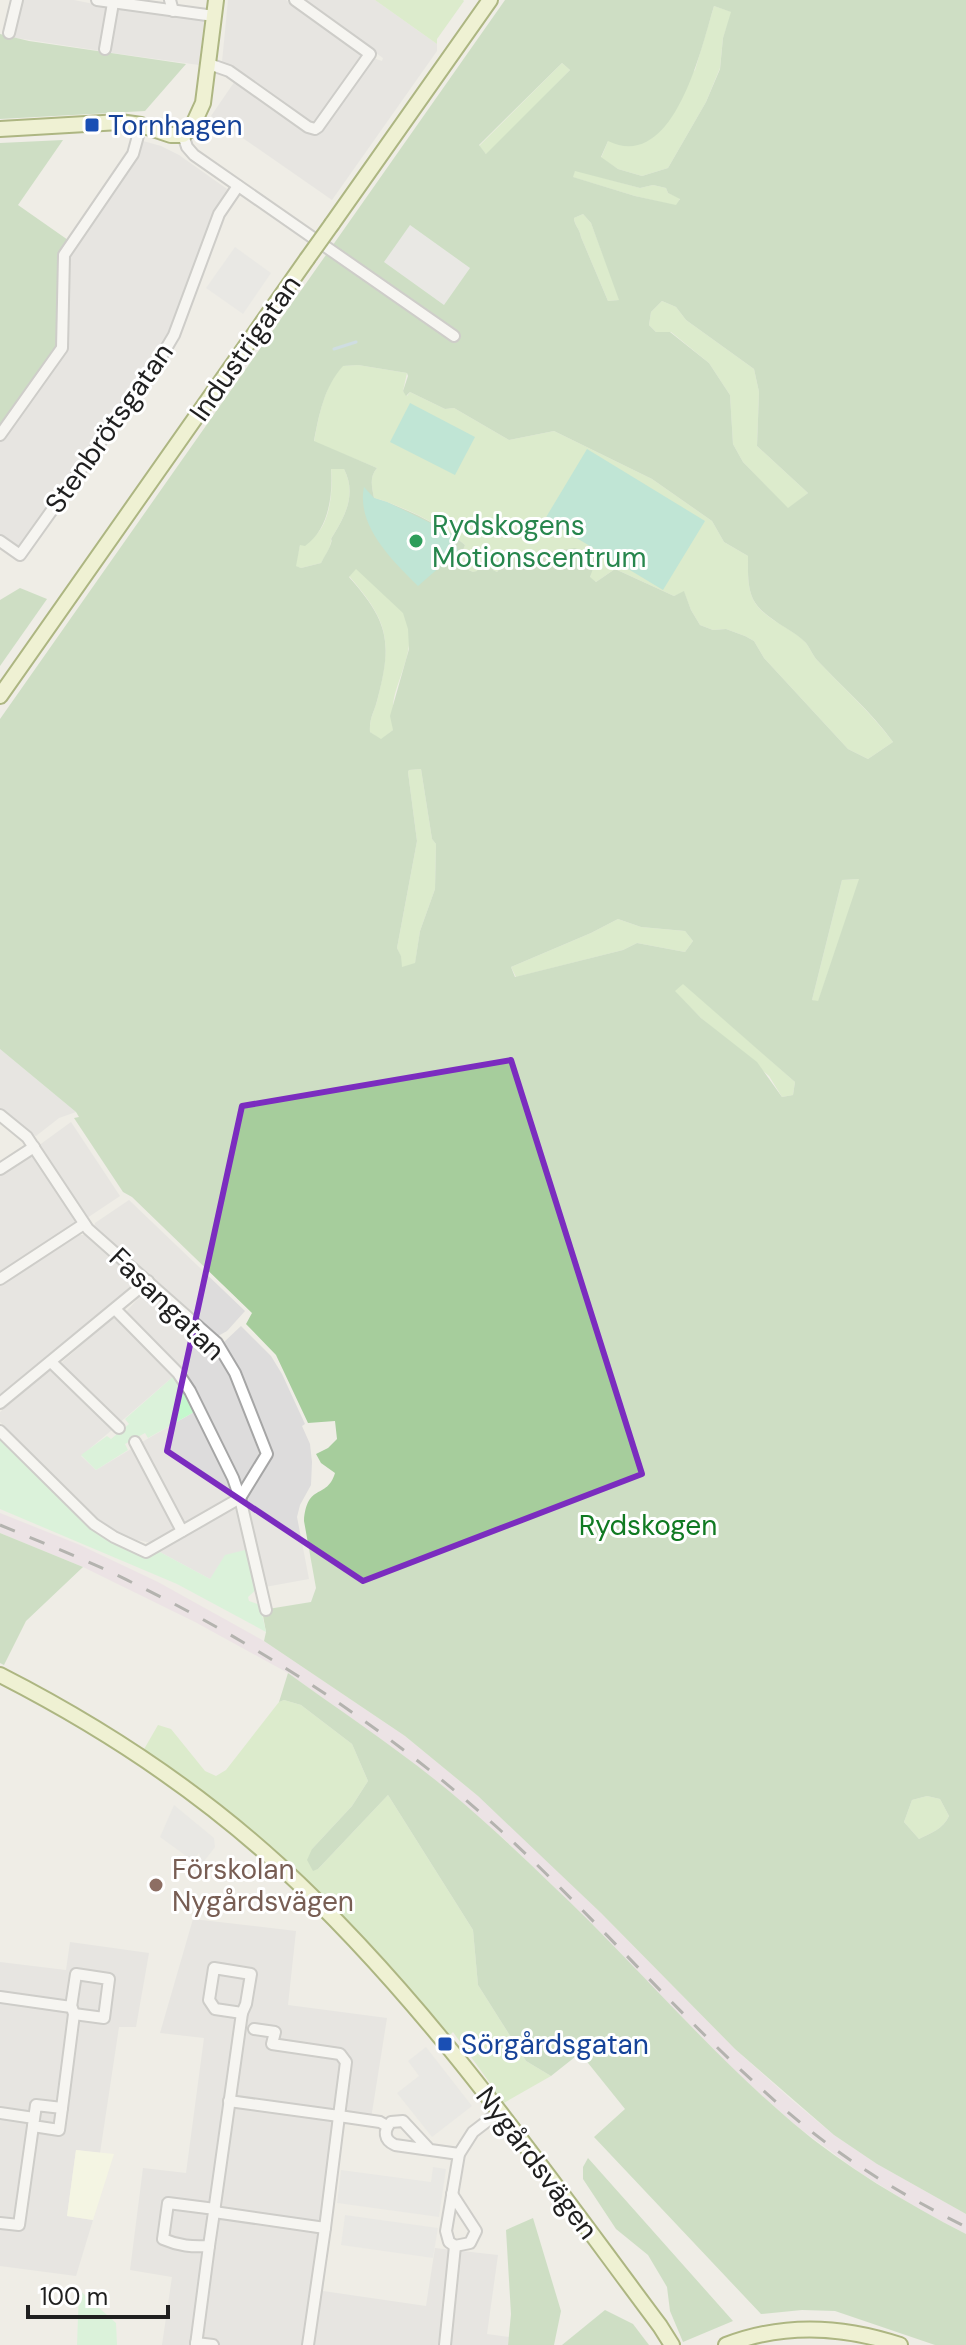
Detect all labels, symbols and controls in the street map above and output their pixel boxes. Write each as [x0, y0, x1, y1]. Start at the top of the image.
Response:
place label: Tornhagen [108, 107, 243, 144]
marker: Tornhagen [83, 116, 101, 134]
street label: Industrigatan [181, 268, 309, 428]
street label: Stenbrötsgatan [36, 335, 182, 521]
place label: Rydskogens Motionscentrum [432, 507, 646, 576]
marker: Rydskogens Motionscentrum [407, 532, 425, 550]
street label: Fasangatan [101, 1240, 233, 1368]
park label: Rydskogen [579, 1507, 717, 1544]
place label: Förskolan Nygårdsvägen [172, 1851, 354, 1920]
marker: Förskolan Nygårdsvägen [147, 1876, 165, 1894]
place label: Sörgårdsgatan [461, 2026, 649, 2063]
marker: Sörgårdsgatan [436, 2035, 454, 2053]
street label: Nygårdsvägen [467, 2079, 607, 2247]
scale bar [28, 2269, 168, 2319]
text: 100 m [40, 2281, 108, 2312]

